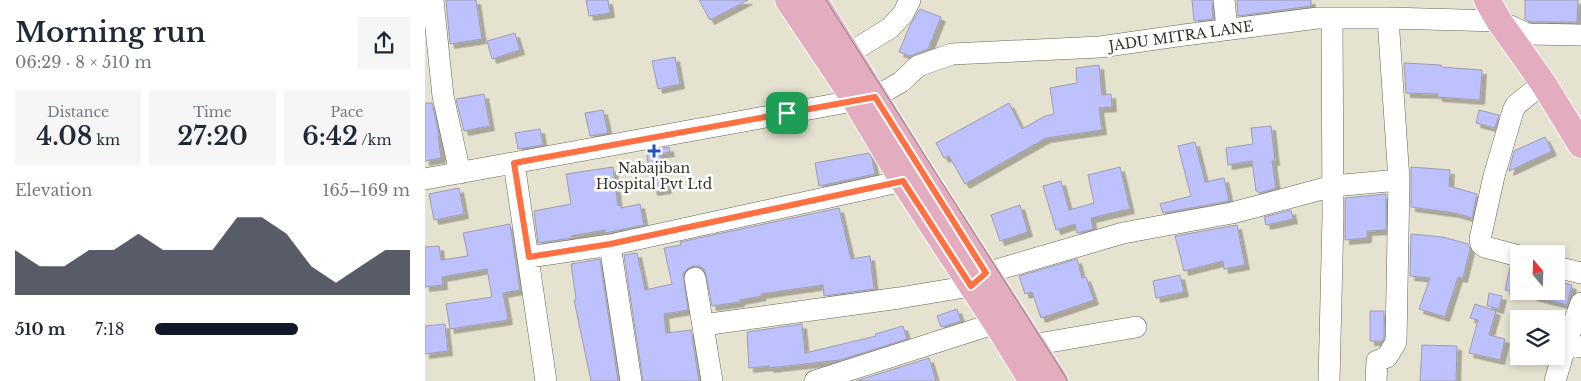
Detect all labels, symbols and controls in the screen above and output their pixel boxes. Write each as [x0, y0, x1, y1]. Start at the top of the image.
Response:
text: Morning run [15, 15, 206, 50]
button: share [358, 17, 410, 69]
street label: JADU MITRA LANE [1106, 17, 1254, 55]
text: 06:29 · 8 × 510 m [15, 52, 152, 72]
pin [766, 92, 808, 134]
icon: arrive [773, 99, 801, 127]
text: Distance [47, 103, 109, 121]
text: Time [193, 103, 232, 121]
text: Pace [330, 103, 363, 121]
text: 4.08 [36, 121, 92, 152]
text: 27:20 [177, 121, 248, 152]
text: 6:42 [302, 121, 358, 152]
text: km [92, 131, 120, 149]
text: /km [358, 131, 391, 149]
marker: Nabajiban Hospital Pvt Ltd [647, 144, 661, 158]
place label: Nabajiban Hospital Pvt Ltd [596, 159, 713, 193]
text: Elevation [15, 180, 92, 200]
text: 165–169 m [322, 180, 410, 200]
north arrow [1510, 245, 1565, 300]
map controls [1510, 245, 1565, 365]
button: layers [1510, 310, 1565, 365]
text: 510 m [15, 319, 66, 339]
text: 7:18 [95, 319, 124, 339]

